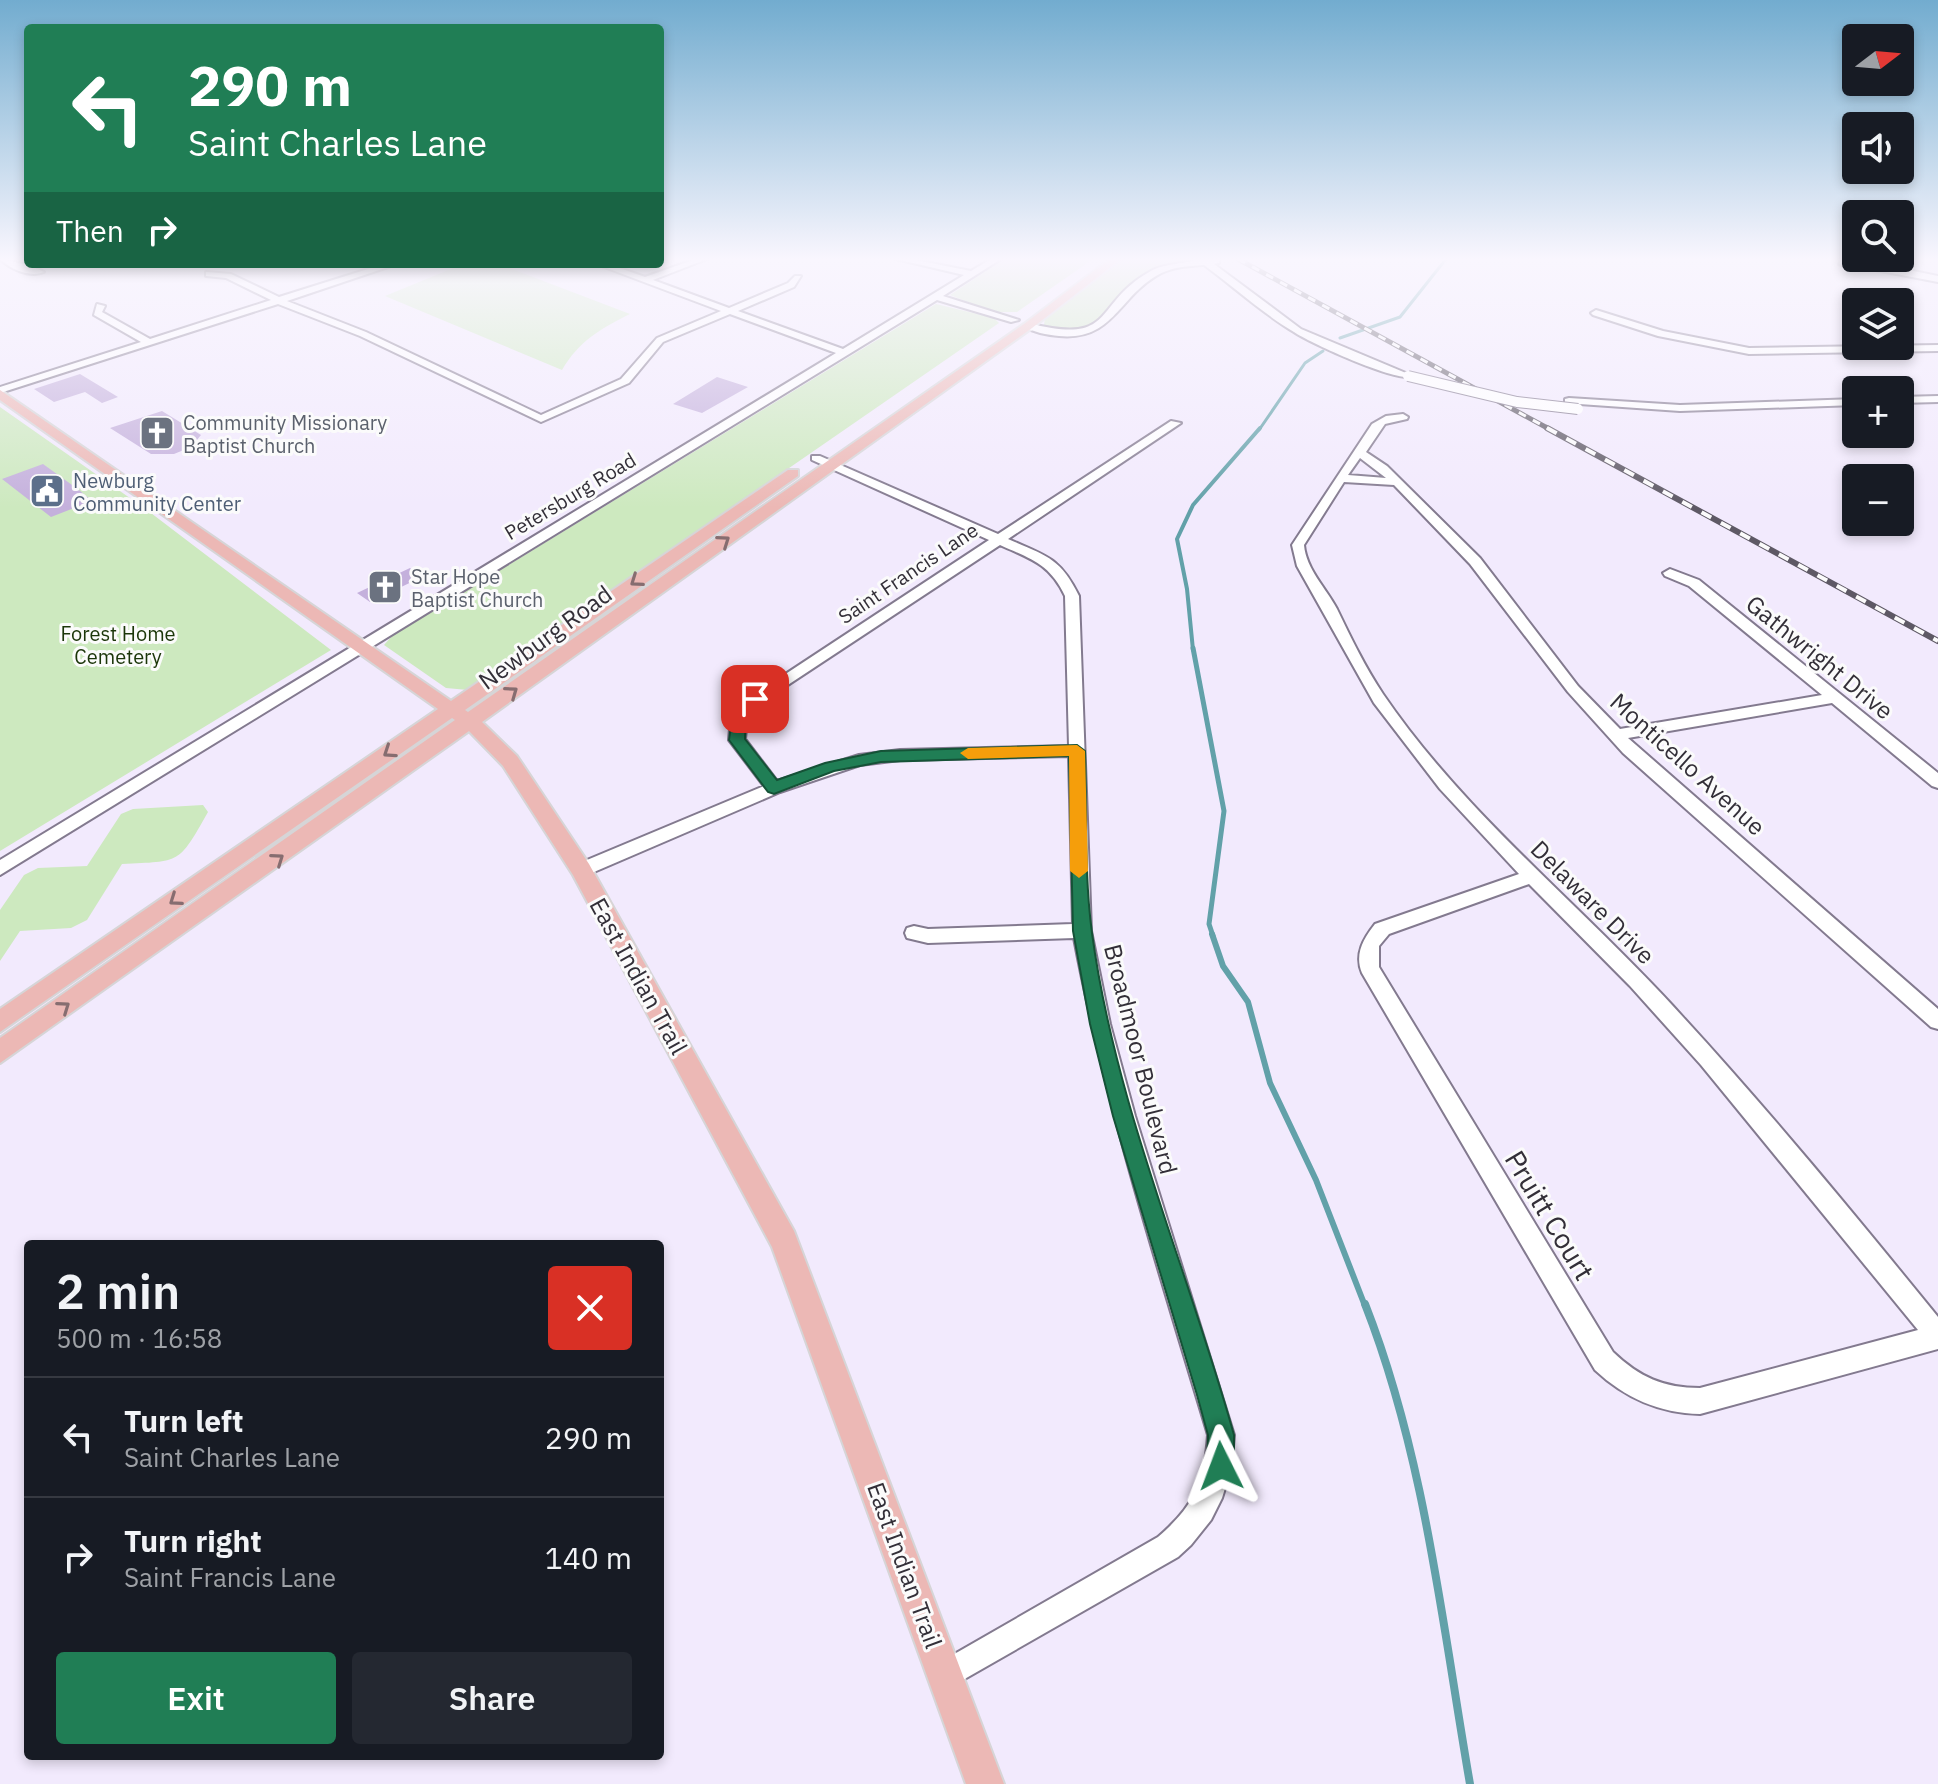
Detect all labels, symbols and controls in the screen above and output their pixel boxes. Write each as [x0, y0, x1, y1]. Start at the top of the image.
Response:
north arrow [1842, 24, 1914, 96]
map controls [1842, 24, 1914, 536]
text: 290 m [188, 49, 352, 121]
icon: left [56, 56, 160, 160]
button: sound [1842, 112, 1914, 184]
text: Saint Charles Lane [188, 119, 487, 166]
button: search [1842, 200, 1914, 272]
icon: right [140, 208, 184, 252]
text: Then [56, 211, 124, 250]
button: layers [1842, 288, 1914, 360]
button: + [1842, 376, 1914, 448]
place label: Community Missionary Baptist Church [183, 409, 387, 459]
church icon: Community Missionary Baptist Church [138, 414, 176, 452]
street label: Petersburg Road [499, 446, 641, 546]
button: − [1842, 464, 1914, 536]
place label: Newburg Community Center [73, 467, 241, 517]
public building icon: Newburg Community Center [28, 472, 66, 510]
street label: Saint Francis Lane [833, 516, 983, 630]
one-way arrow [715, 536, 729, 551]
place label: Star Hope Baptist Church [411, 563, 543, 613]
church icon: Star Hope Baptist Church [366, 568, 404, 606]
one-way arrow [631, 571, 645, 586]
street label: Newburg Road [472, 578, 618, 696]
street label: Gathwright Drive [1740, 588, 1900, 726]
park label: Forest Home Cemetery [60, 620, 176, 670]
pin [721, 665, 789, 733]
icon: arrive [733, 677, 777, 721]
street label: Monticello Avenue [1604, 686, 1772, 842]
one-way arrow [504, 687, 518, 702]
one-way arrow [384, 743, 398, 758]
street label: Delaware Drive [1524, 833, 1662, 971]
one-way arrow [269, 854, 283, 869]
one-way arrow [170, 890, 184, 905]
street label: East Indian Trail [583, 892, 695, 1060]
street label: Broadmoor Boulevard [1097, 941, 1185, 1177]
one-way arrow [56, 1002, 70, 1017]
street label: Pruitt Court [1497, 1143, 1603, 1287]
text: 2 min [56, 1260, 180, 1322]
button: close [548, 1266, 632, 1350]
text: 500 m · 16:58 [56, 1321, 222, 1355]
text: Turn left [124, 1401, 243, 1440]
icon: left [56, 1415, 100, 1459]
text: 290 m [545, 1418, 632, 1457]
position arrow [1179, 1424, 1263, 1508]
text: Saint Charles Lane [124, 1440, 340, 1474]
street label: East Indian Trail [860, 1478, 950, 1652]
text: Turn right [124, 1521, 262, 1560]
icon: right [56, 1535, 100, 1579]
text: 140 m [545, 1538, 632, 1577]
text: Saint Francis Lane [124, 1560, 336, 1594]
button: Exit [56, 1652, 336, 1744]
button: Share [352, 1652, 632, 1744]

